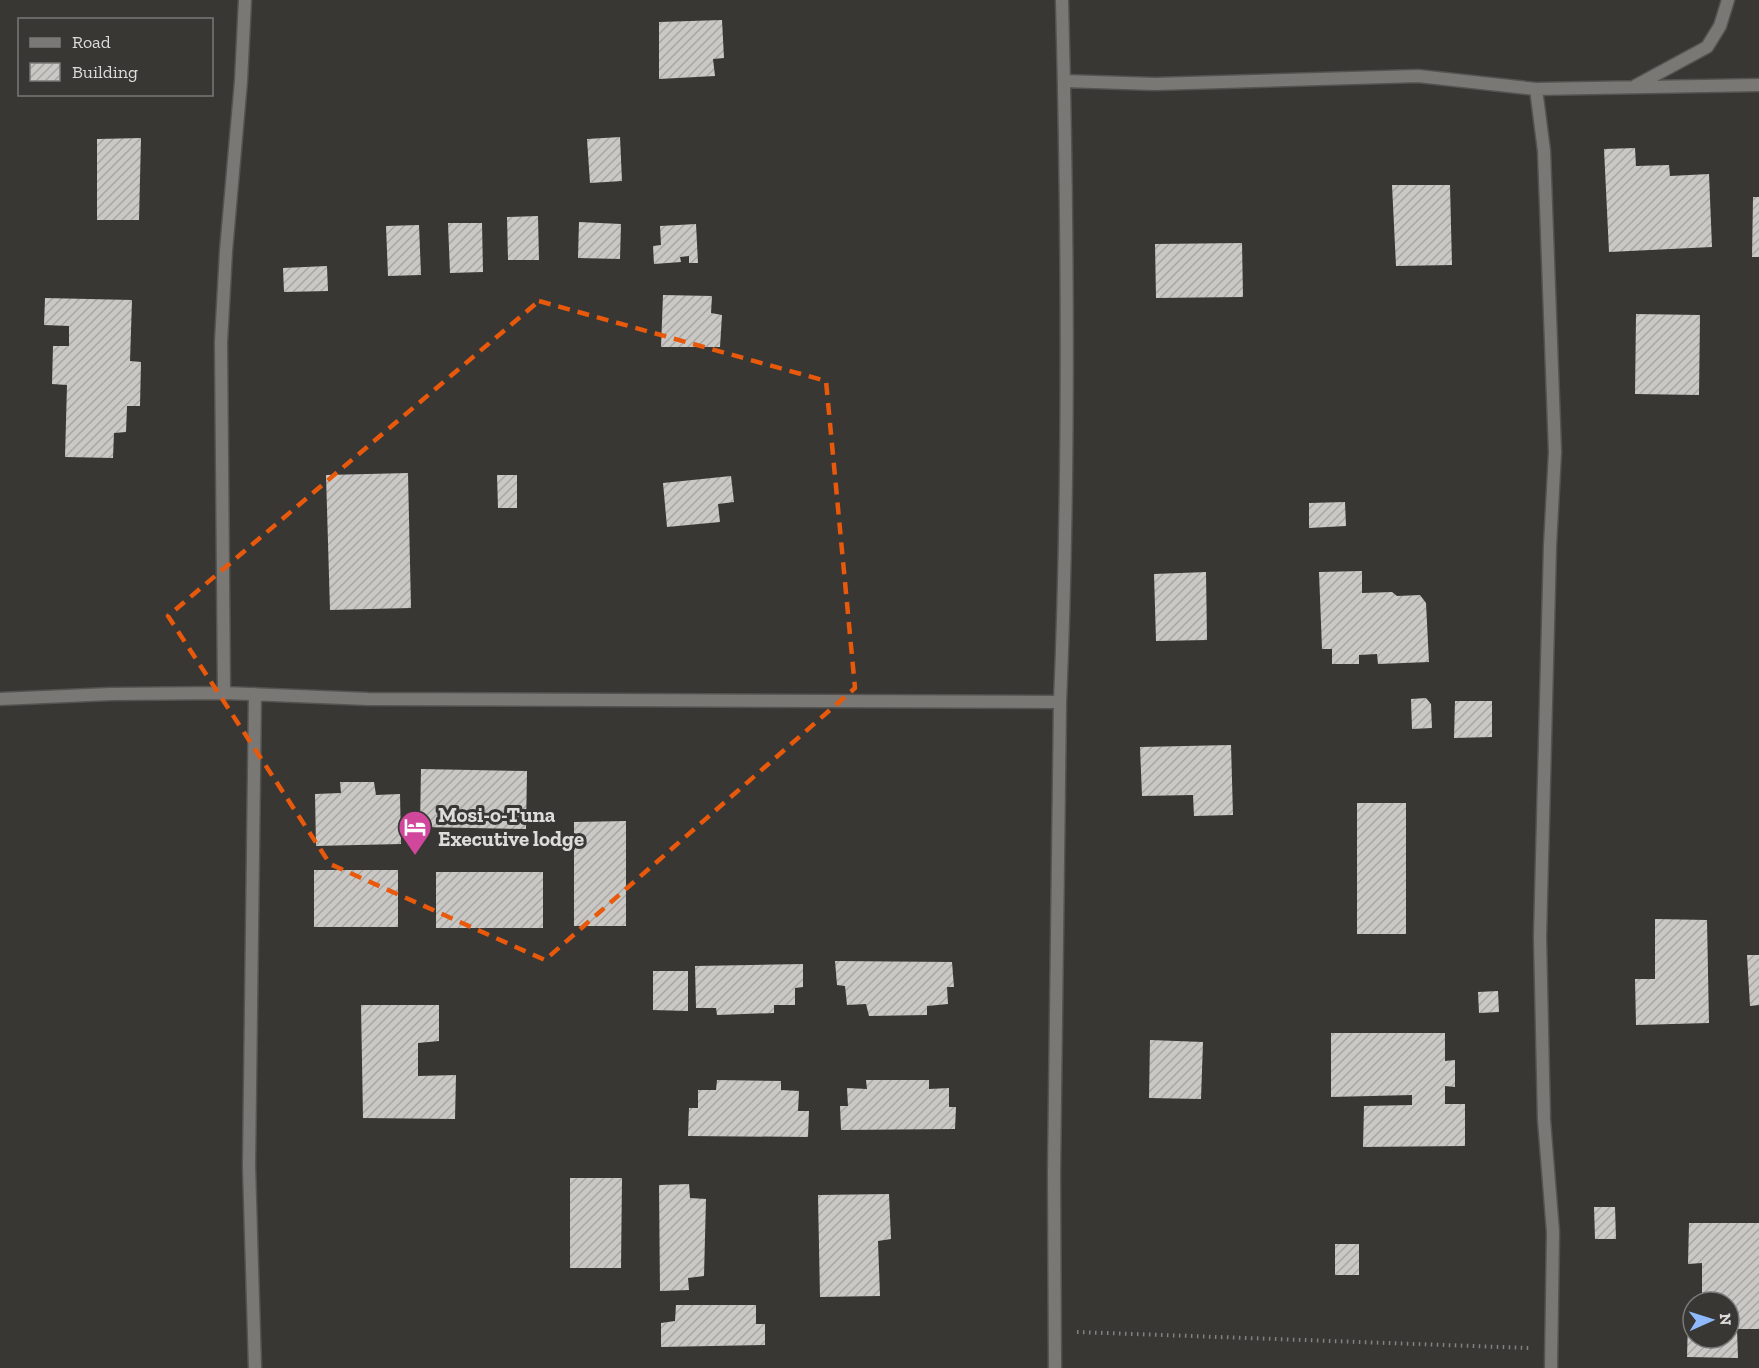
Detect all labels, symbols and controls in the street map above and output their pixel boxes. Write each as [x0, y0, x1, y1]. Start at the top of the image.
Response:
legend [18, 18, 213, 96]
text: Road [72, 31, 111, 53]
text: Building [72, 61, 138, 83]
place label: Mosi-o-Tuna Executive lodge [438, 802, 584, 851]
hotel icon: Mosi-o-Tuna Executive lodge [397, 809, 433, 856]
north arrow [1681, 1290, 1741, 1350]
text: N [1716, 1313, 1735, 1326]

